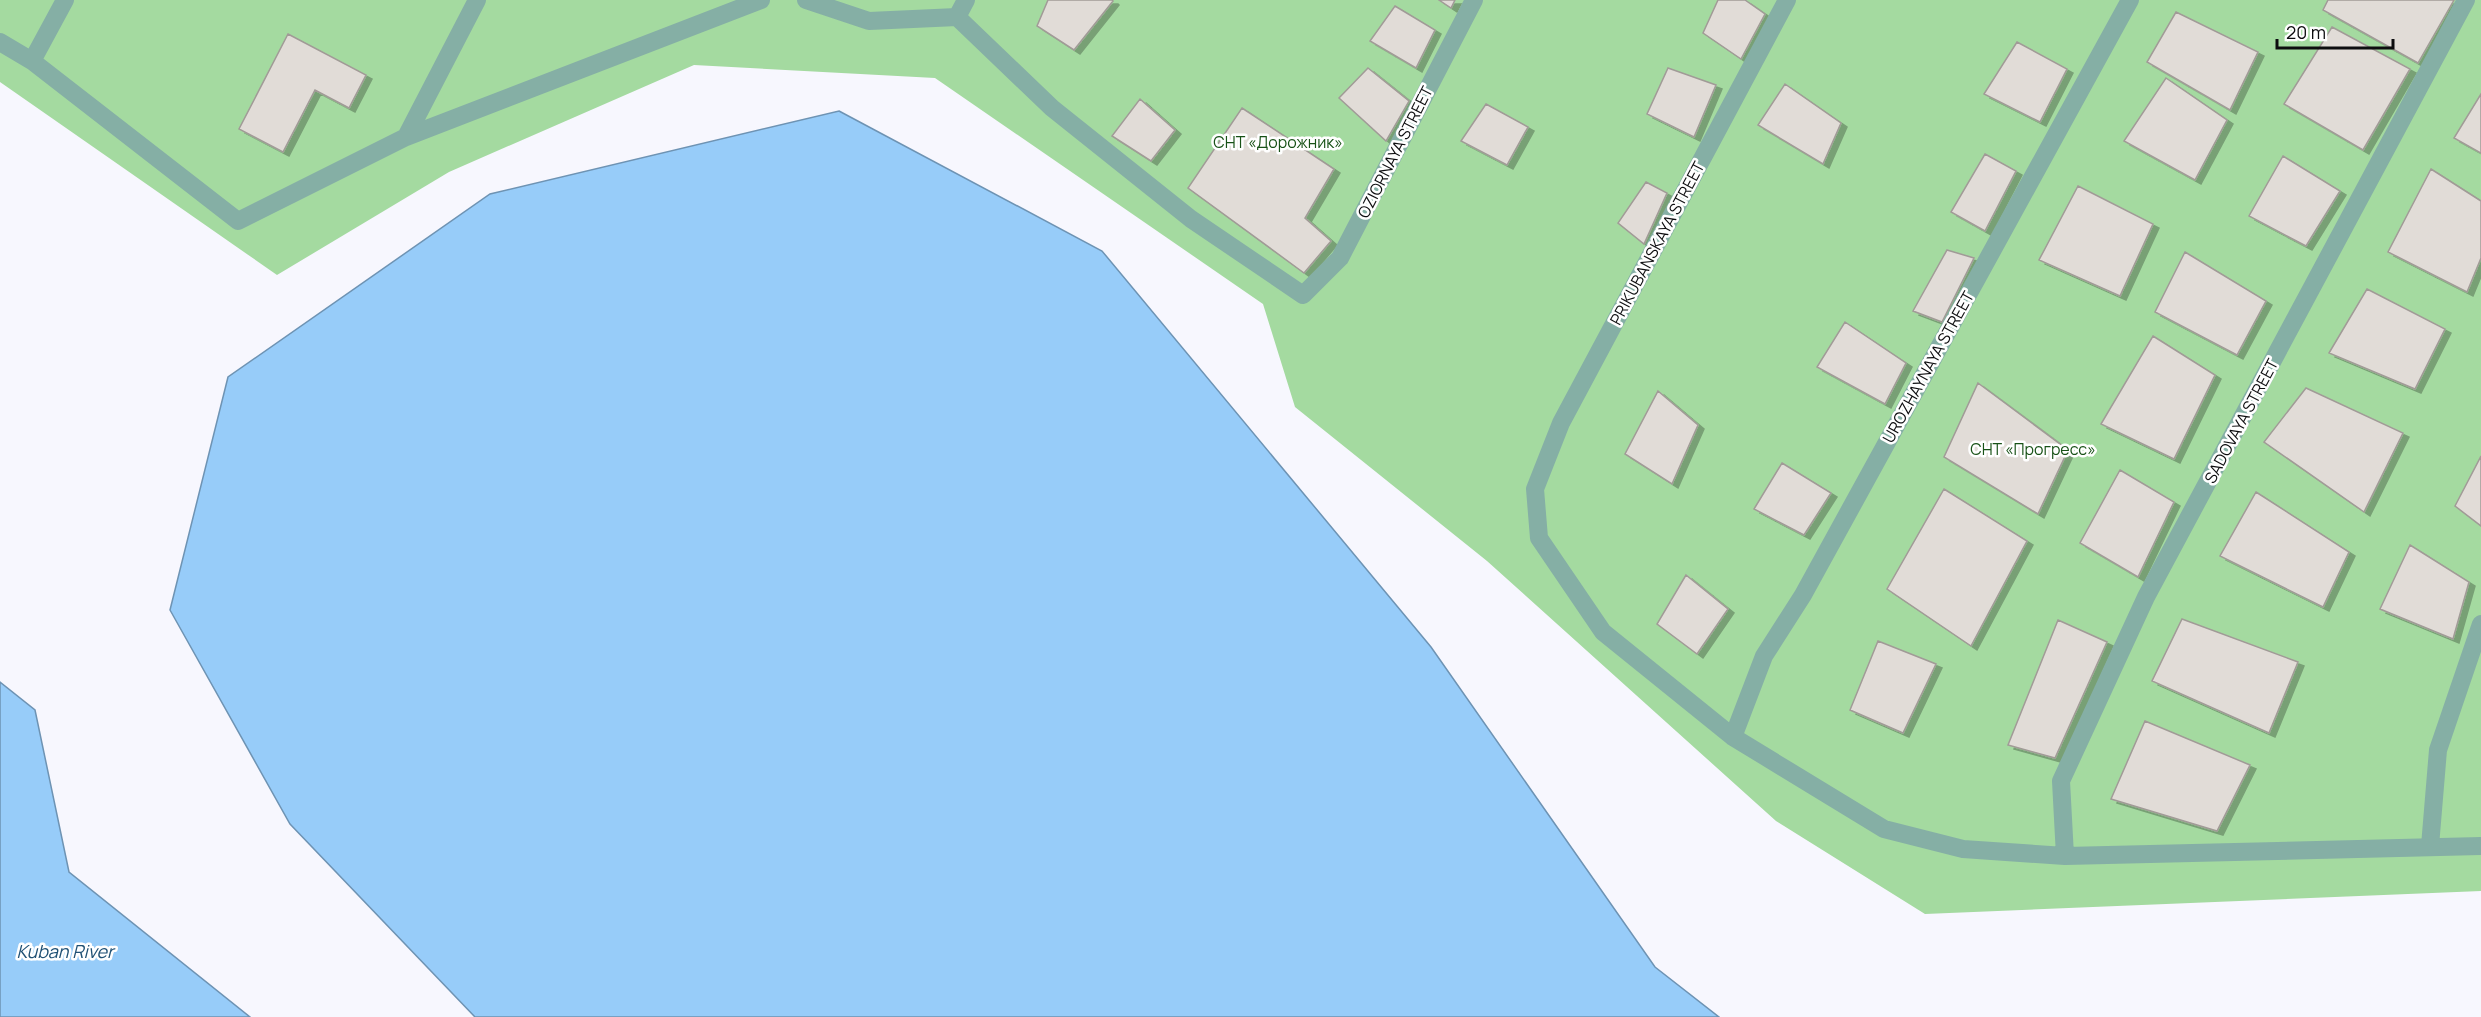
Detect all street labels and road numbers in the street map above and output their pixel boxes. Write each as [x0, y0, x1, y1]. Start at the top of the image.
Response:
street label: OZIORNAYA STREET [1352, 82, 1438, 222]
street label: PRIKUBANSKAYA STREET [1605, 157, 1710, 329]
street label: UROZHAYNAYA STREET [1877, 287, 1979, 447]
street label: SADOVAYA STREET [2199, 355, 2283, 487]

